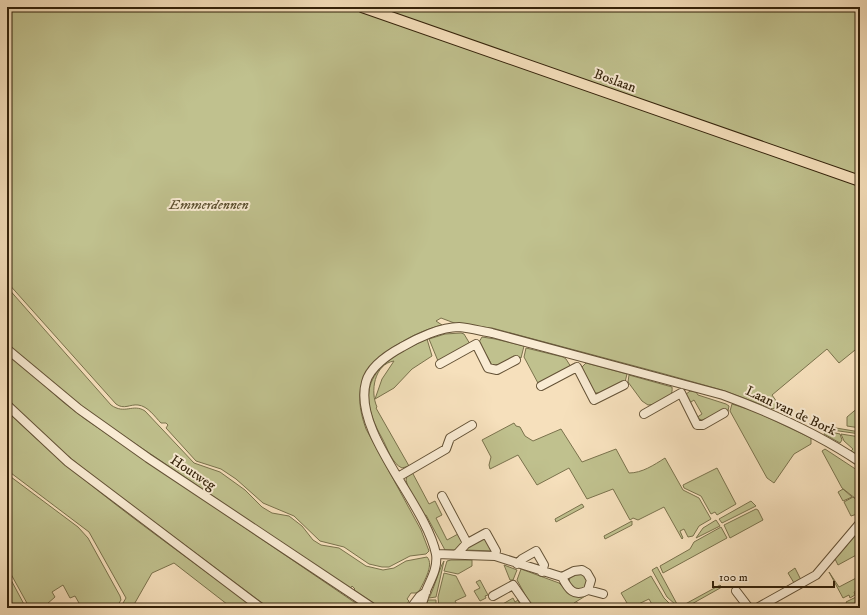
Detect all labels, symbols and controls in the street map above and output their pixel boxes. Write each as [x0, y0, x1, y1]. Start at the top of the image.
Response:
street label: Boslaan [591, 65, 639, 97]
park label: Emmerdennen [168, 196, 249, 214]
street label: Laan van de Bork [743, 382, 839, 440]
street label: Houtweg [167, 451, 219, 495]
scale bar [713, 563, 834, 589]
text: 100 m [719, 570, 748, 585]

